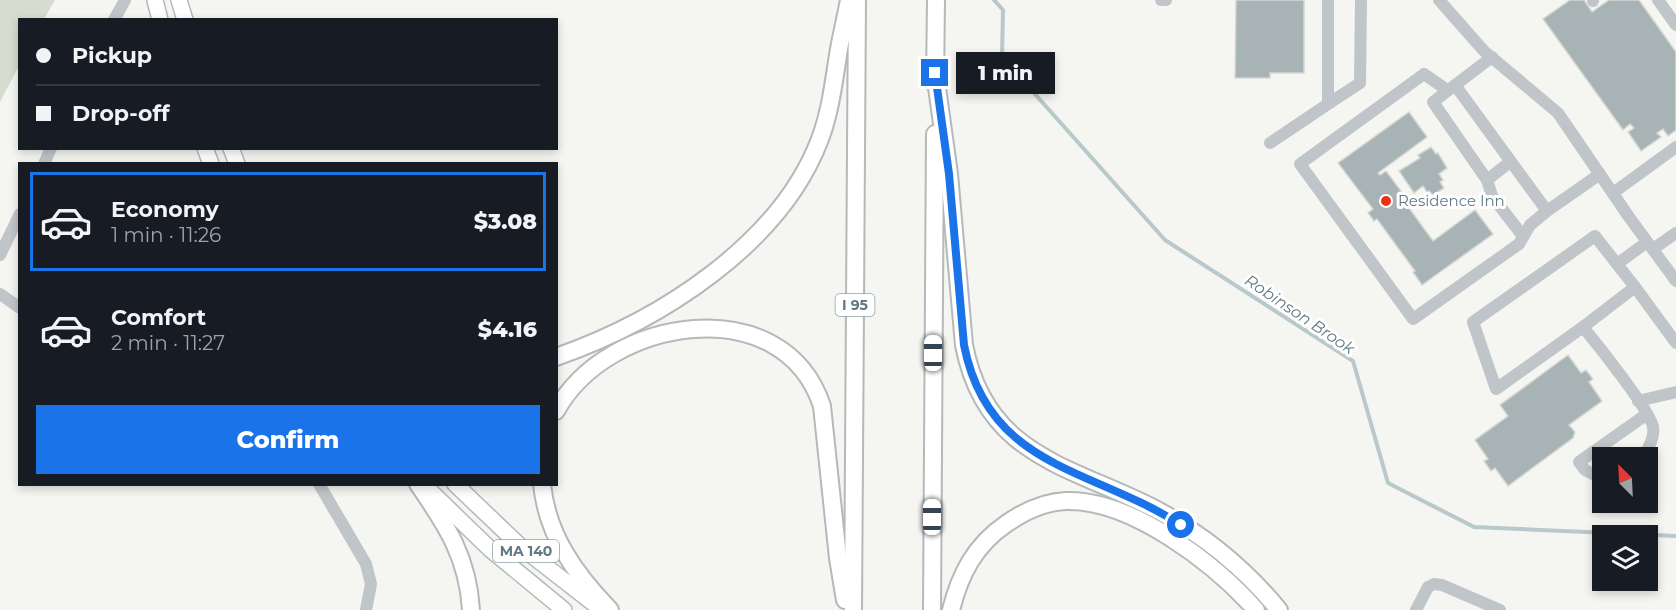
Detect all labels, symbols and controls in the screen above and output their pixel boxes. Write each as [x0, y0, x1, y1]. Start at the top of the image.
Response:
text: Pickup [72, 42, 152, 69]
callout: 1 min [956, 52, 1055, 94]
route end [921, 59, 948, 86]
text: 1 min [978, 61, 1033, 85]
text: Drop-off [72, 100, 170, 127]
place label: Residence Inn [1398, 191, 1505, 210]
marker: Residence Inn [1379, 194, 1393, 208]
icon: car [39, 195, 93, 249]
text: Economy [111, 196, 219, 223]
text: $3.08 [474, 208, 537, 235]
text: 1 min · 11:26 [111, 223, 221, 247]
water label: Robinson Brook [1241, 271, 1359, 359]
road number: I 95 [836, 294, 874, 316]
icon: car [39, 303, 93, 357]
text: Comfort [111, 304, 206, 331]
text: $4.16 [478, 316, 537, 343]
text: 2 min · 11:27 [111, 331, 225, 355]
car [924, 335, 942, 371]
button: Confirm [36, 405, 540, 474]
north arrow [1592, 447, 1658, 513]
map controls [1592, 447, 1658, 591]
car [923, 499, 941, 535]
route start [1167, 511, 1194, 538]
button: layers [1592, 525, 1658, 591]
road number: MA 140 [493, 540, 559, 562]

